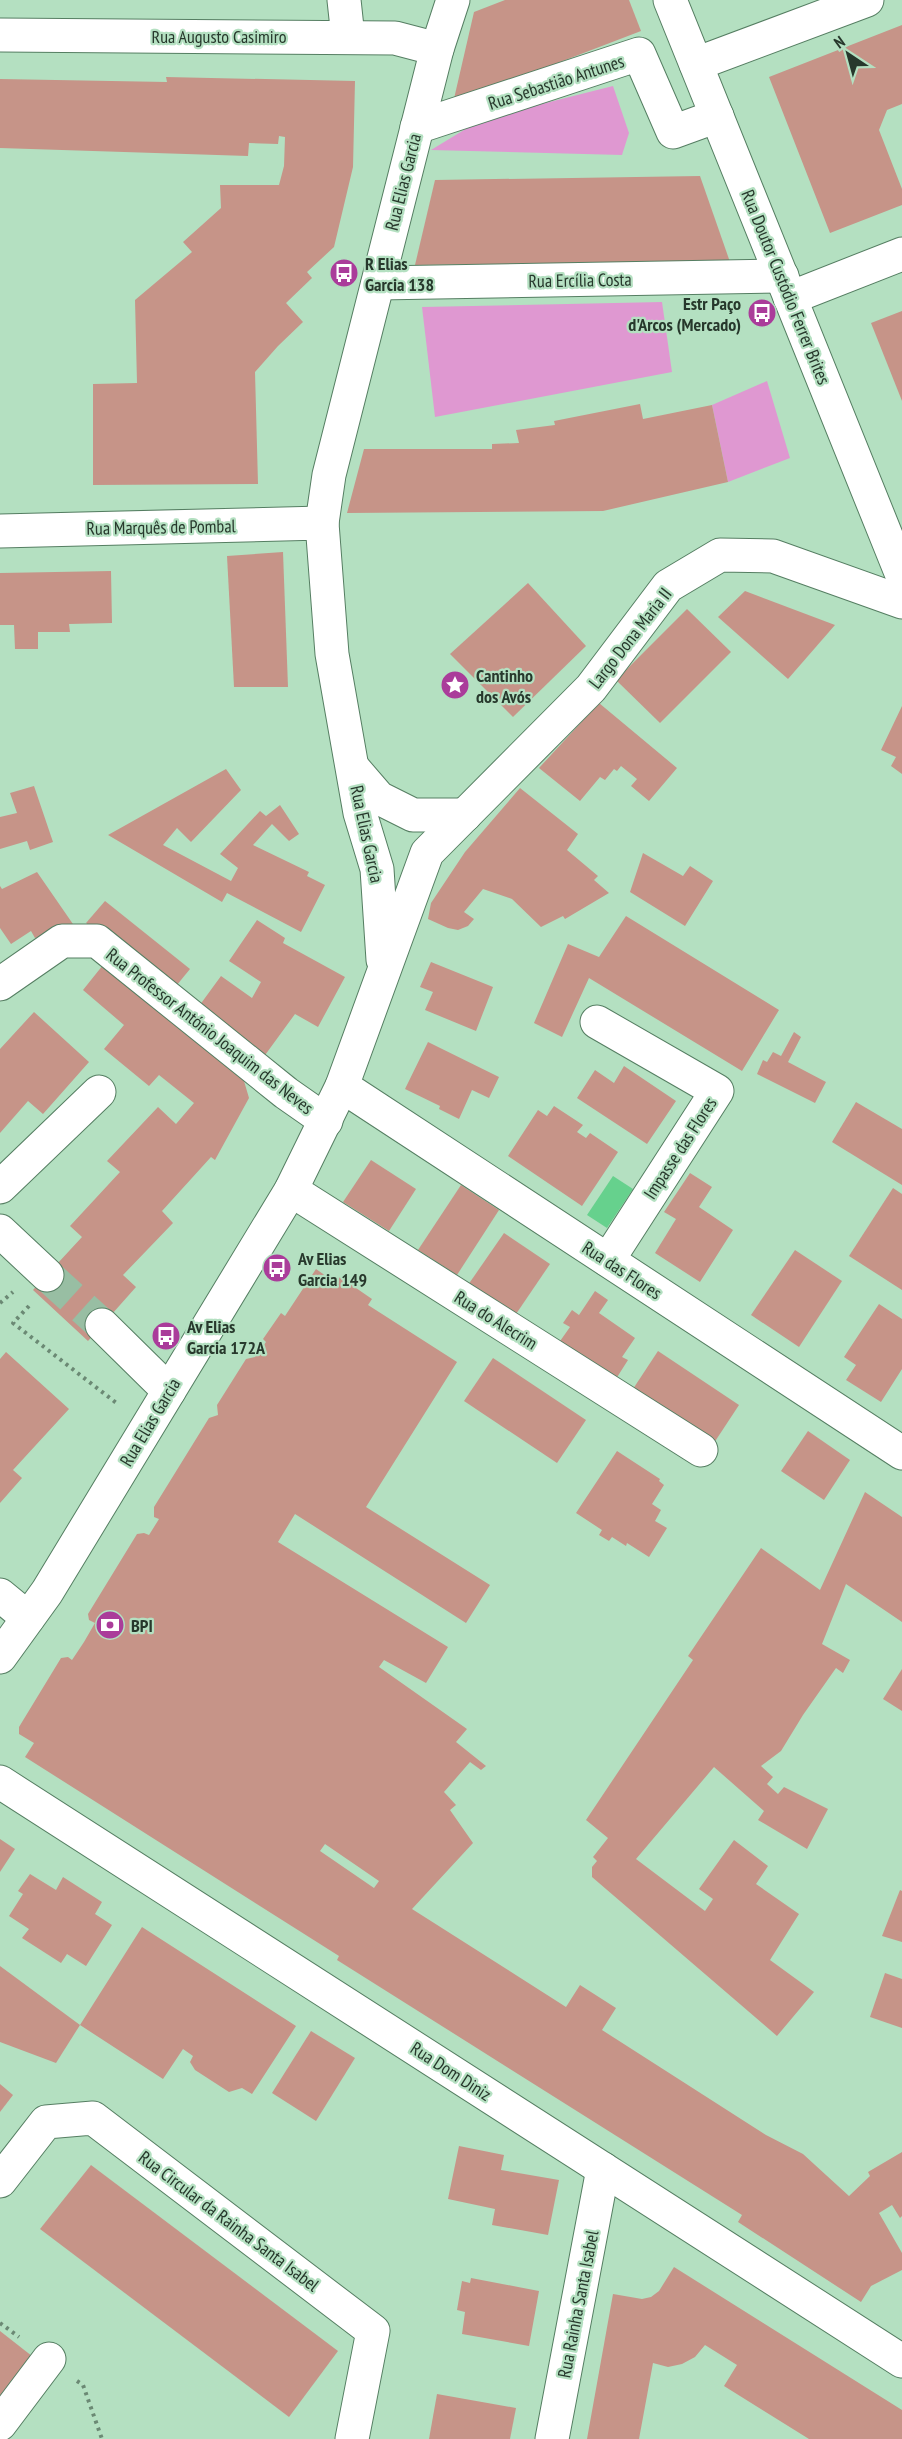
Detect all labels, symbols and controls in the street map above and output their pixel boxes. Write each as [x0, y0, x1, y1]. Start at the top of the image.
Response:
north arrow [818, 24, 878, 84]
street label: Rua Augusto Casimiro [152, 25, 287, 48]
text: N [830, 31, 849, 52]
street label: Rua Sebastião Antunes [485, 49, 627, 115]
street label: Rua Elias Garcia [380, 131, 426, 233]
street label: Rua Doutor Custódio Ferrer Brites [736, 186, 836, 388]
place label: R Elias Garcia 138 [365, 252, 434, 296]
bus stop icon: R Elias Garcia 138 [328, 257, 360, 289]
street label: Rua Ercília Costa [528, 268, 632, 292]
place label: Estr Paço d'Arcos (Mercado) [628, 292, 741, 336]
bus stop icon: Estr Paço d'Arcos (Mercado) [746, 297, 778, 329]
street label: Rua Marquês de Pombal [86, 514, 237, 540]
street label: Largo Dona Maria II [583, 583, 677, 693]
place label: Cantinho dos Avós [476, 664, 533, 708]
place icon: Cantinho dos Avós [439, 669, 471, 701]
street label: Rua Elias Garcia [345, 783, 389, 885]
street label: Rua Professor António Joaquim das Neves [102, 943, 318, 1119]
street label: Impasse das Flores [638, 1093, 722, 1203]
street label: Rua das Flores [578, 1236, 666, 1304]
place label: Av Elias Garcia 149 [297, 1247, 367, 1291]
bus stop icon: Av Elias Garcia 149 [261, 1252, 293, 1284]
street label: Rua do Alecrim [450, 1286, 542, 1354]
place label: Av Elias Garcia 172A [186, 1315, 266, 1359]
bus stop icon: Av Elias Garcia 172A [150, 1320, 182, 1352]
street label: Rua Elias Garcia [115, 1374, 185, 1470]
bank icon: BPI [94, 1609, 126, 1641]
place label: BPI [131, 1614, 153, 1637]
street label: Rua Dom Diniz [406, 2036, 496, 2106]
street label: Rua Circular da Rainha Santa Isabel [134, 2146, 324, 2297]
street label: Rua Rainha Santa Isabel [552, 2228, 604, 2380]

